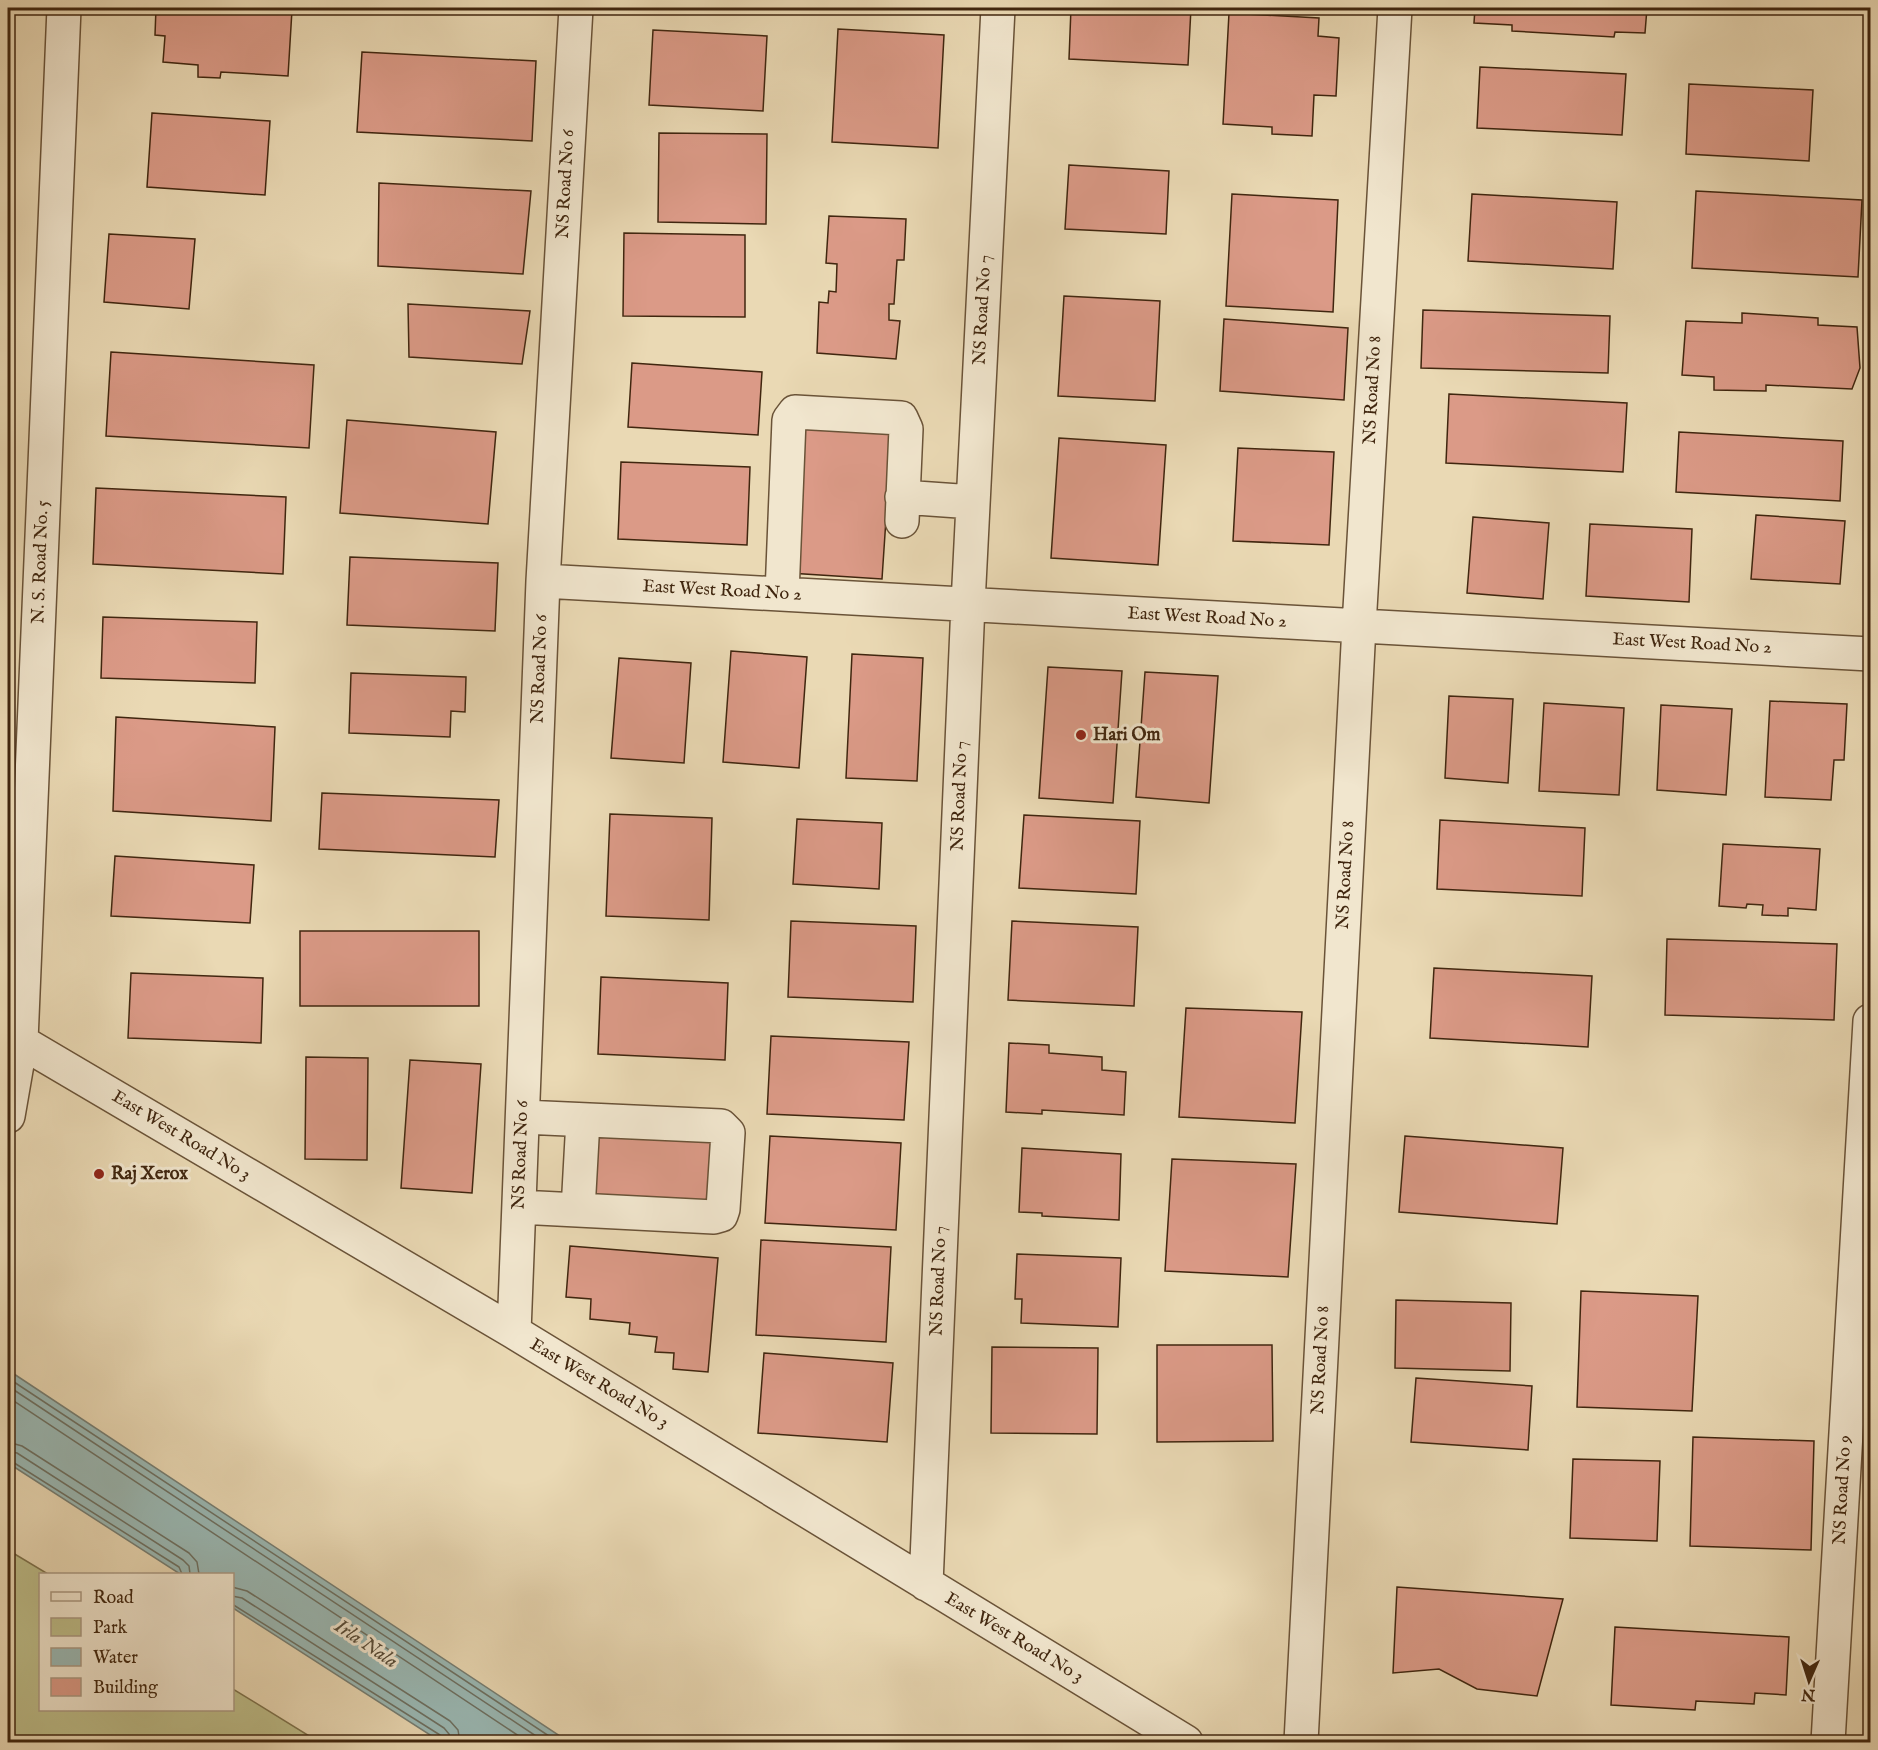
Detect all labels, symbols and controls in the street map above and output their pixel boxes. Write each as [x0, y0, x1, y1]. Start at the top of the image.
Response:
street label: NS Road No 6 [552, 128, 580, 239]
street label: NS Road No 7 [969, 254, 997, 366]
street label: NS Road No 8 [1359, 335, 1387, 445]
street label: N. S. Road No. 5 [27, 499, 55, 624]
street label: East West Road No 2 [642, 575, 802, 607]
street label: East West Road No 2 [1127, 602, 1287, 634]
street label: NS Road No 6 [527, 614, 553, 724]
street label: East West Road No 2 [1612, 628, 1772, 660]
place label: Hari Om [1093, 724, 1161, 747]
marker: Hari Om [1074, 728, 1088, 742]
street label: NS Road No 7 [947, 740, 973, 852]
street label: NS Road No 8 [1332, 820, 1360, 930]
street label: East West Road No 3 [107, 1086, 255, 1186]
street label: NS Road No 6 [508, 1100, 534, 1210]
place label: Raj Xerox [111, 1163, 188, 1186]
marker: Raj Xerox [92, 1167, 106, 1181]
street label: NS Road No 7 [926, 1225, 952, 1337]
street label: NS Road No 8 [1307, 1305, 1335, 1415]
street label: East West Road No 3 [525, 1334, 673, 1434]
street label: NS Road No 9 [1829, 1435, 1857, 1545]
legend [39, 1573, 234, 1711]
text: Road [93, 1587, 134, 1610]
street label: East West Road No 3 [940, 1588, 1088, 1688]
water label: Irla Nala [329, 1613, 402, 1674]
text: Park [93, 1617, 128, 1640]
text: Water [93, 1647, 138, 1670]
north arrow [1779, 1651, 1839, 1711]
text: Building [93, 1677, 158, 1700]
text: N [1801, 1684, 1817, 1704]

